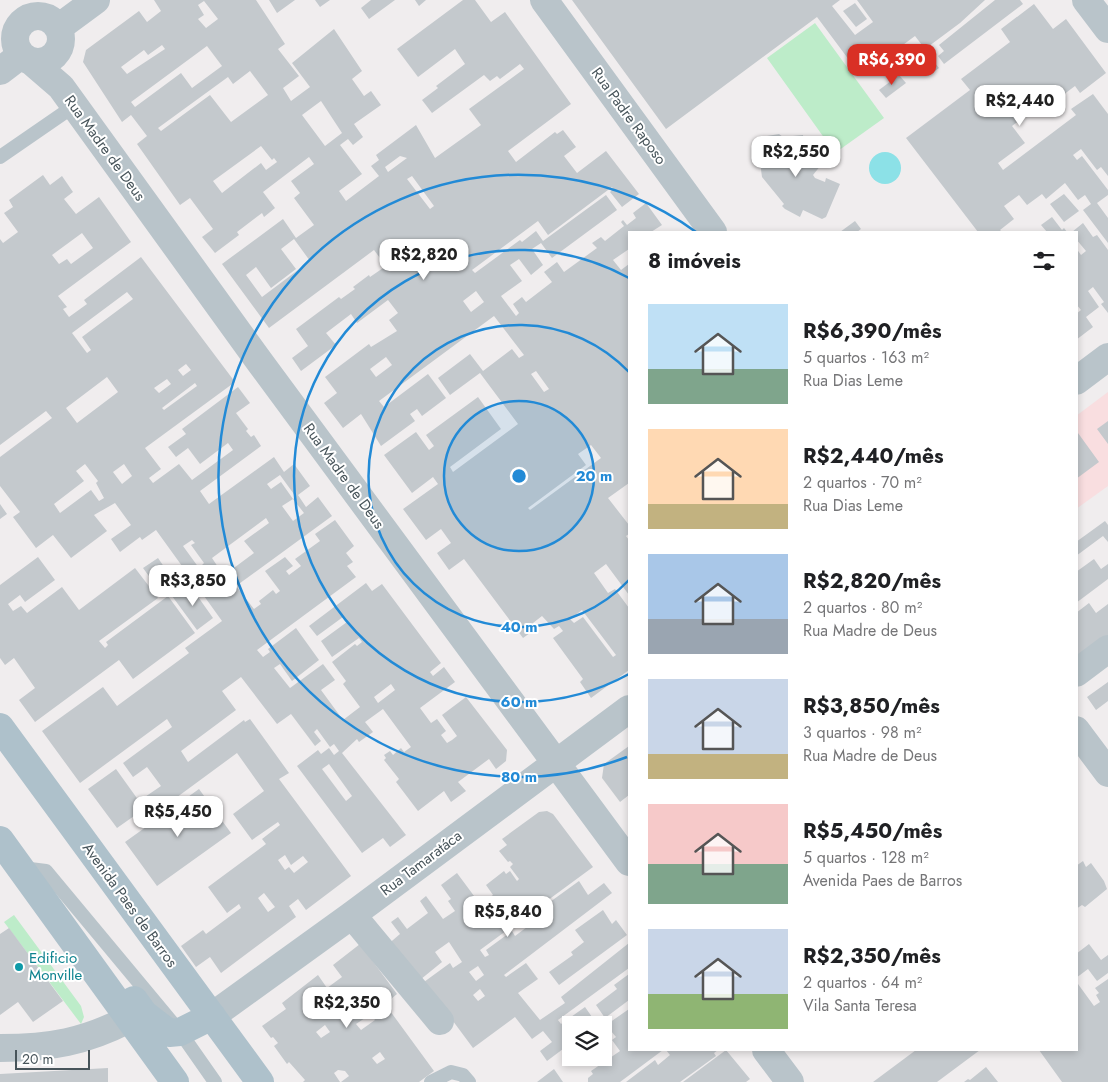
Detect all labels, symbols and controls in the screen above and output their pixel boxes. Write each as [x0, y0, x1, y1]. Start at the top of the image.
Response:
pin: R$6,390 [846, 44, 938, 86]
text: R$6,390 [858, 48, 926, 71]
street label: Rua Padre Raposo [586, 63, 672, 169]
pin: R$2,440 [974, 84, 1066, 127]
text: R$2,440 [986, 89, 1054, 112]
street label: Rua Madre de Deus [59, 91, 151, 205]
pin: R$2,550 [750, 136, 842, 178]
text: R$2,550 [762, 140, 830, 163]
pin: R$2,820 [378, 238, 470, 281]
text: R$2,820 [390, 243, 458, 266]
text: 8 imóveis [648, 246, 741, 276]
icon: filters [1030, 247, 1058, 275]
text: R$6,390/mês [803, 316, 942, 346]
icon: home [688, 324, 748, 384]
text: 5 quartos · 163 m² [803, 346, 929, 369]
text: Rua Dias Leme [803, 369, 903, 392]
street label: Rua Madre de Deus [298, 419, 390, 533]
text: R$2,440/mês [803, 441, 944, 471]
icon: home [688, 449, 748, 509]
text: 20 m [576, 465, 612, 487]
centre of rings [510, 467, 528, 485]
text: 2 quartos · 70 m² [803, 471, 922, 494]
text: Rua Dias Leme [803, 494, 903, 517]
pin: R$3,850 [147, 564, 239, 607]
text: R$2,820/mês [803, 566, 941, 596]
text: R$3,850 [160, 569, 226, 592]
icon: home [688, 574, 748, 634]
text: 2 quartos · 80 m² [803, 596, 922, 619]
text: 40 m [500, 616, 538, 638]
text: Rua Madre de Deus [803, 619, 937, 642]
text: 60 m [501, 691, 537, 713]
text: R$3,850/mês [803, 691, 940, 721]
icon: home [688, 699, 748, 759]
text: 3 quartos · 98 m² [803, 721, 921, 744]
text: Rua Madre de Deus [803, 744, 937, 767]
text: 80 m [501, 766, 537, 788]
pin: R$5,450 [132, 796, 224, 838]
text: R$5,450 [144, 800, 212, 823]
text: R$5,450/mês [803, 816, 942, 846]
icon: home [688, 824, 748, 884]
street label: Rua Tamaratáca [376, 825, 466, 901]
street label: Avenida Paes de Barros [77, 838, 183, 972]
text: 5 quartos · 128 m² [803, 846, 929, 869]
text: Avenida Paes de Barros [803, 869, 962, 892]
pin: R$5,840 [462, 896, 554, 938]
text: R$5,840 [474, 900, 542, 923]
text: R$2,350/mês [803, 941, 941, 971]
place label: Edificio Monville [29, 947, 83, 986]
icon: home [688, 949, 748, 1009]
marker: Edificio Monville [13, 961, 25, 973]
text: 2 quartos · 64 m² [803, 971, 922, 994]
pin: R$2,350 [301, 986, 393, 1029]
text: R$2,350 [314, 991, 380, 1014]
text: Vila Santa Teresa [803, 994, 917, 1017]
map controls [562, 1016, 612, 1066]
button: layers [562, 1016, 612, 1066]
scale bar [15, 1047, 90, 1070]
text: 20 m [22, 1049, 54, 1069]

